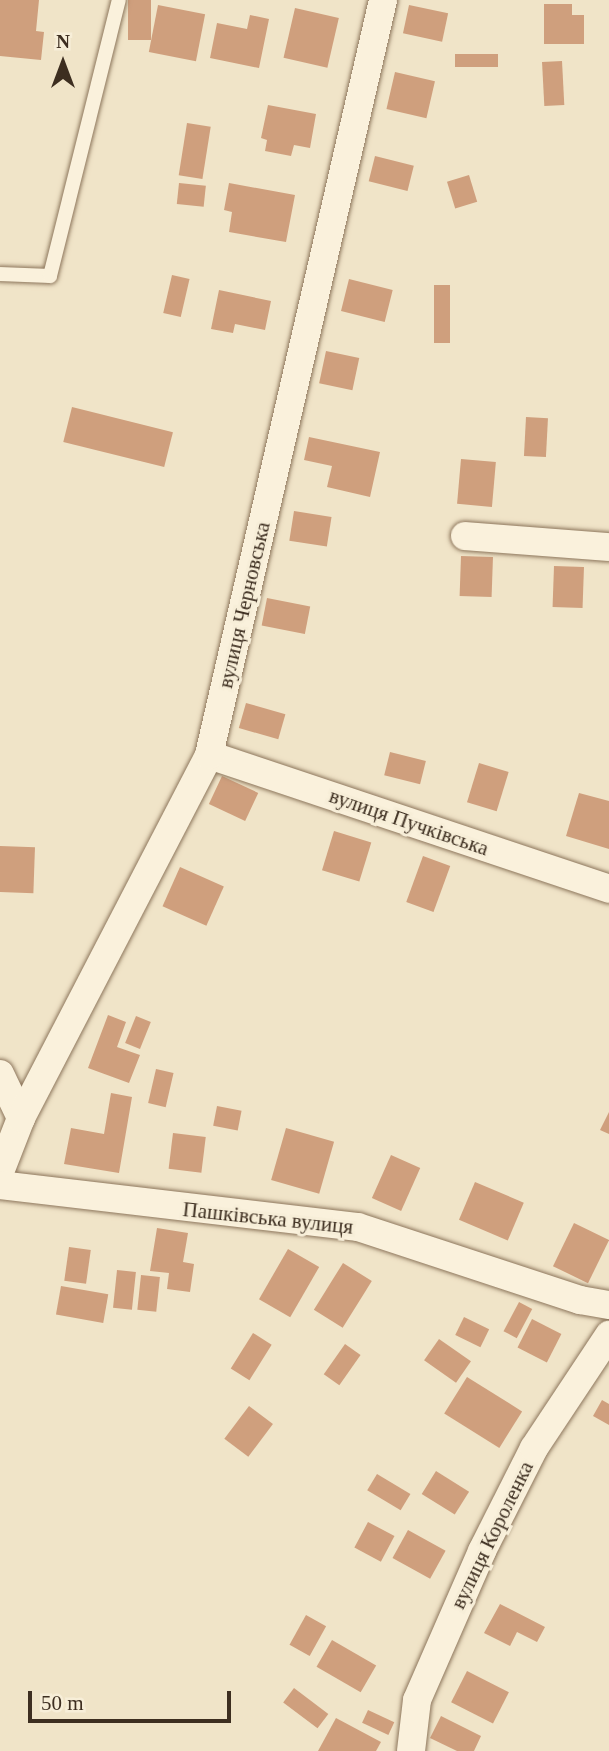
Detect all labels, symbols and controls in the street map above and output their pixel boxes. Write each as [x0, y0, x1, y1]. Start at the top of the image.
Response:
north arrow [28, 28, 98, 98]
text: N [56, 31, 70, 52]
street label: вулиця Черновська [213, 519, 275, 691]
street label: вулиця Пучківська [326, 783, 492, 861]
street label: Пашківська вулиця [182, 1197, 354, 1239]
street label: вулиця Короленка [445, 1457, 539, 1613]
scale bar [32, 1678, 234, 1722]
text: 50 m [41, 1691, 84, 1715]

